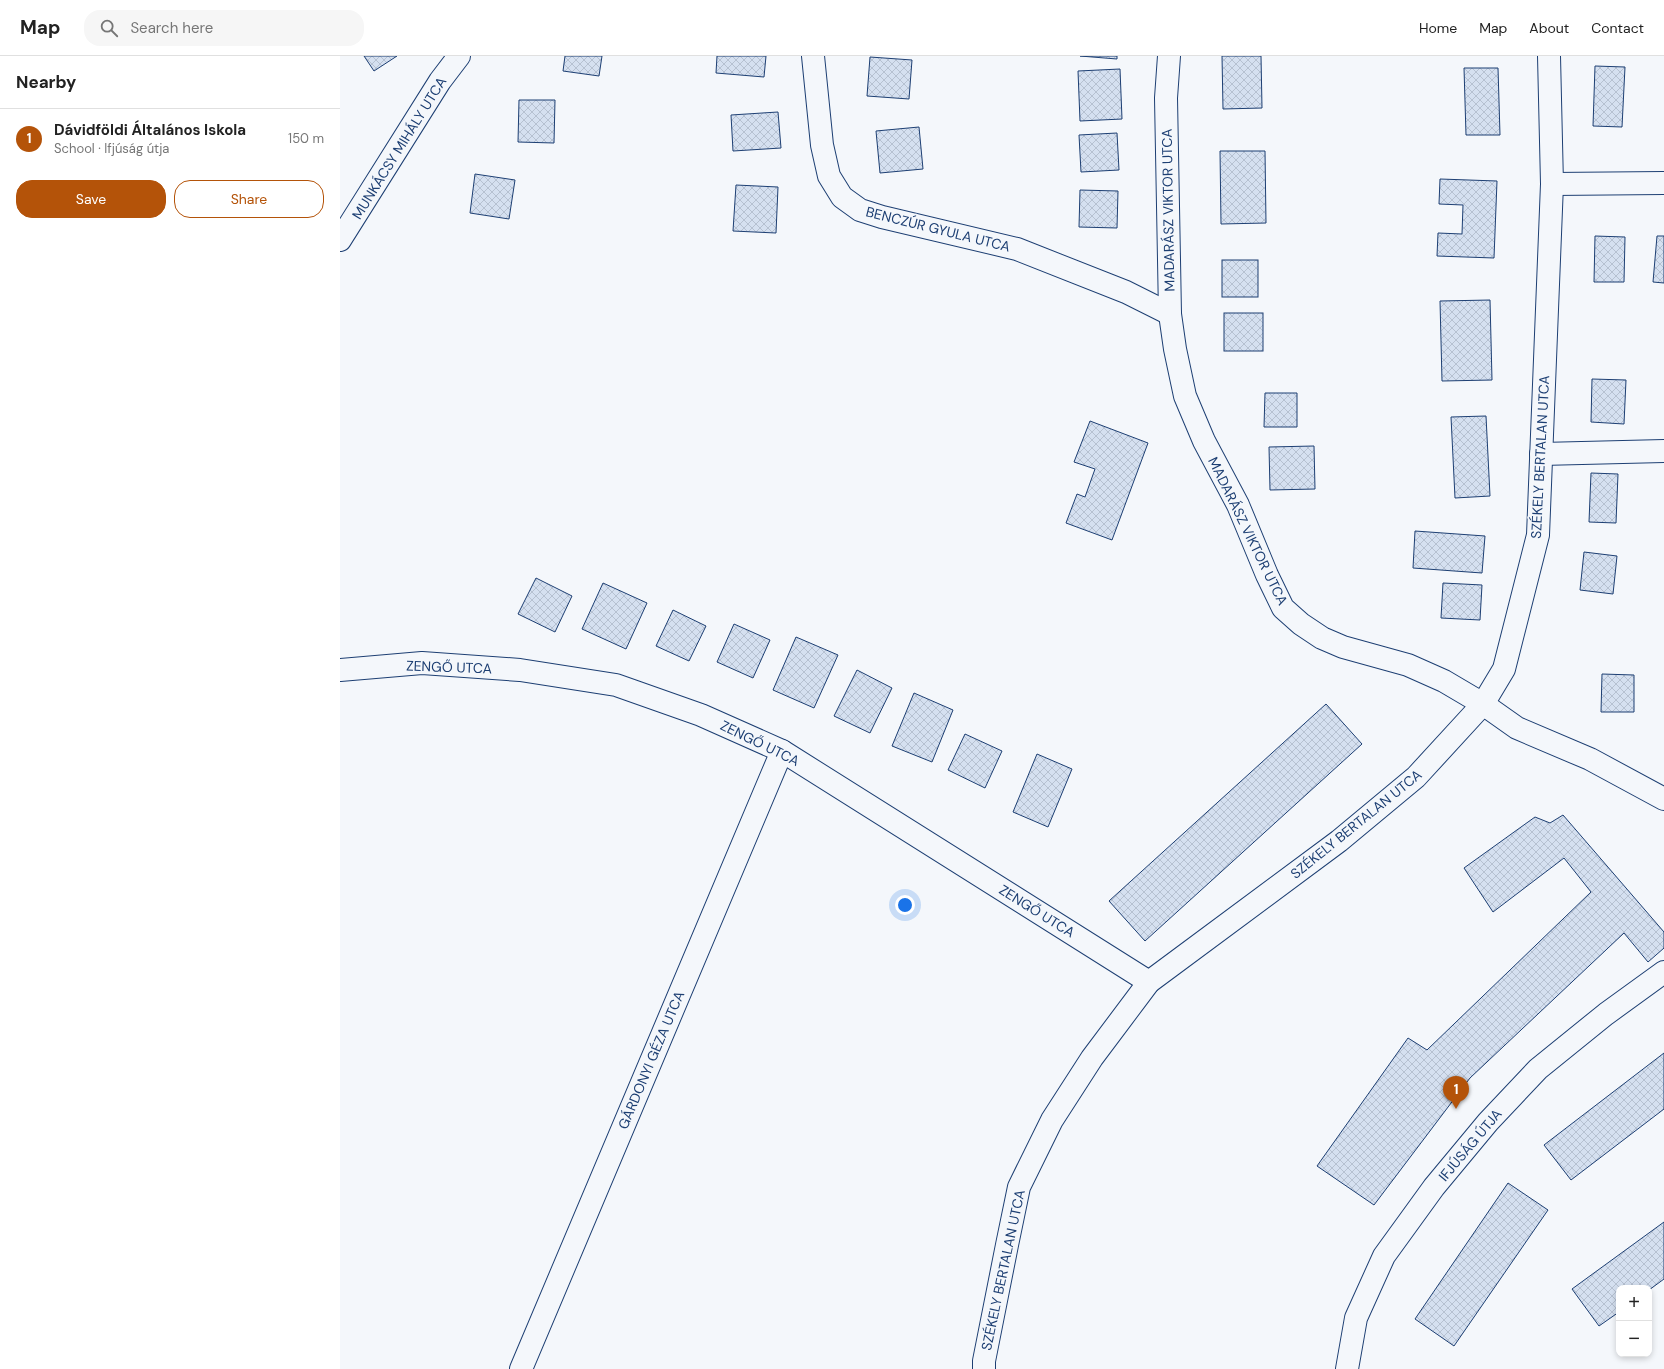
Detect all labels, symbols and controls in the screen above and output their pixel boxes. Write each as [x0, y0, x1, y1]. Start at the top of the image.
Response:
search box [84, 10, 364, 46]
text: Map [20, 15, 60, 40]
icon: search [98, 17, 120, 39]
text: Search here [130, 18, 213, 38]
text: Home [1419, 19, 1457, 37]
text: Map [1479, 19, 1507, 37]
text: About [1529, 19, 1569, 37]
text: Contact [1591, 19, 1644, 37]
text: Nearby [16, 71, 76, 93]
street label: MUNKÁCSY MIHÁLY UTCA [348, 74, 450, 222]
text: Dávidföldi Általános Iskola [54, 120, 246, 140]
street label: MADARÁSZ VIKTOR UTCA [1158, 128, 1178, 292]
text: 1 [27, 130, 31, 147]
text: 150 m [288, 130, 324, 147]
text: School · Ifjúság útja [54, 140, 169, 157]
button: Save [16, 180, 166, 218]
button: Share [174, 180, 324, 218]
street label: BENCZÚR GYULA UTCA [864, 202, 1012, 256]
street label: SZÉKELY BERTALAN UTCA [1527, 375, 1553, 539]
street label: MADARÁSZ VIKTOR UTCA [1204, 454, 1292, 608]
street label: ZENGŐ UTCA [406, 657, 492, 677]
street label: ZENGŐ UTCA [717, 716, 803, 770]
street label: SZÉKELY BERTALAN UTCA [1287, 765, 1425, 883]
street label: ZENGŐ UTCA [996, 881, 1078, 941]
your location [895, 895, 915, 915]
street label: GÁRDONYI GÉZA UTCA [614, 988, 688, 1132]
pin: 1 [1443, 1076, 1469, 1109]
street label: IFJÚSÁG ÚTJA [1434, 1105, 1506, 1185]
street label: SZÉKELY BERTALAN UTCA [977, 1188, 1029, 1352]
map controls [1616, 1285, 1652, 1357]
button: + [1616, 1285, 1652, 1321]
button: − [1616, 1321, 1652, 1357]

